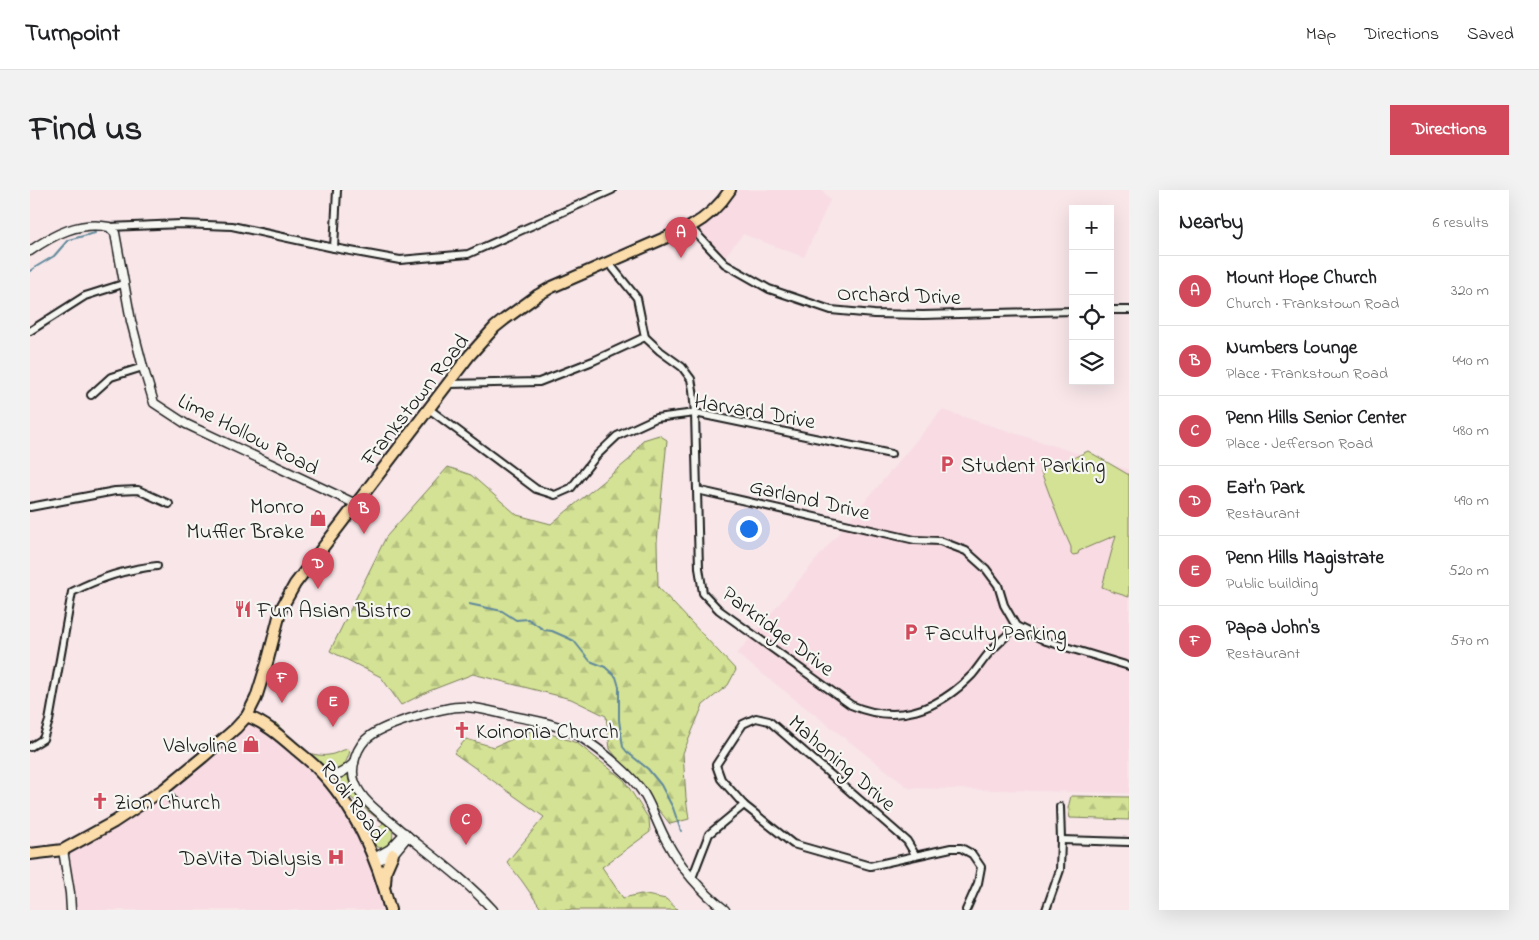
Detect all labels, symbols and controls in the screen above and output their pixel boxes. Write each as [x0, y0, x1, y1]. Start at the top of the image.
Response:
text: Turnpoint [25, 17, 120, 52]
text: Map [1306, 22, 1336, 48]
text: Directions [1364, 22, 1439, 48]
text: Saved [1467, 22, 1514, 48]
text: Find us [30, 105, 142, 156]
button: Directions [1390, 105, 1509, 155]
map controls [1069, 205, 1114, 385]
button: + [1069, 205, 1114, 250]
text: Nearby [1179, 208, 1243, 238]
text: 6 results [1432, 211, 1489, 235]
pin: A [665, 217, 697, 258]
button: − [1069, 250, 1114, 295]
text: Mount Hope Church [1226, 265, 1377, 292]
street label: Orchard Drive [836, 279, 962, 315]
text: A [1190, 279, 1200, 303]
text: 320 m [1451, 279, 1489, 303]
text: Church · Frankstown Road [1226, 292, 1399, 316]
button: locate [1069, 295, 1114, 340]
street label: Frankstown Road [354, 328, 478, 475]
text: Numbers Lounge [1226, 335, 1357, 362]
button: layers [1069, 340, 1114, 385]
text: B [1190, 349, 1200, 373]
text: 440 m [1452, 349, 1489, 373]
text: Place · Frankstown Road [1226, 362, 1388, 386]
street label: Lime Hollow Road [171, 386, 324, 485]
street label: Harvard Drive [691, 387, 818, 439]
text: Penn Hills Senior Center [1226, 405, 1406, 432]
text: C [1191, 419, 1199, 443]
text: 480 m [1453, 419, 1489, 443]
text: Place · Jefferson Road [1226, 432, 1373, 456]
place label: Student Parking [961, 451, 1106, 484]
parking icon: Student Parking [937, 454, 957, 474]
street label: Garland Drive [746, 472, 873, 530]
text: Eat'n Park [1226, 475, 1305, 502]
text: D [1189, 489, 1201, 513]
text: 490 m [1454, 489, 1489, 513]
place label: Monro Muffler Brake [186, 492, 304, 549]
pin: B [348, 493, 380, 534]
text: Restaurant [1226, 502, 1300, 526]
shop icon: Monro Muffler Brake [308, 508, 328, 528]
your location [736, 516, 762, 542]
text: Penn Hills Magistrate [1226, 545, 1384, 572]
pin: D [302, 548, 334, 589]
text: E [1190, 559, 1200, 583]
text: 520 m [1449, 559, 1489, 583]
text: Public building [1226, 572, 1318, 596]
street label: Parkridge Drive [713, 579, 840, 686]
place label: Fun Asian Bistro [256, 596, 411, 628]
restaurant icon: Fun Asian Bistro [233, 599, 253, 619]
text: Papa John's [1226, 615, 1320, 642]
place label: Faculty Parking [924, 619, 1067, 652]
parking icon: Faculty Parking [901, 622, 921, 642]
text: F [1190, 629, 1200, 653]
text: 570 m [1450, 629, 1489, 653]
text: Restaurant [1226, 642, 1300, 666]
pin: F [266, 662, 298, 703]
pin: E [317, 686, 349, 727]
street label: Mahoning Drive [779, 708, 902, 821]
place label: Koinonia Church [476, 717, 619, 749]
church icon: Koinonia Church [452, 720, 472, 740]
place label: Valvoline [162, 731, 237, 763]
shop icon: Valvoline [241, 734, 261, 754]
street label: Rodi Road [311, 755, 392, 849]
place label: Zion Church [114, 788, 220, 820]
church icon: Zion Church [90, 791, 110, 811]
pin: C [450, 804, 482, 845]
place label: DaVita Dialysis [179, 844, 322, 877]
hospital icon: DaVita Dialysis [326, 847, 346, 867]

